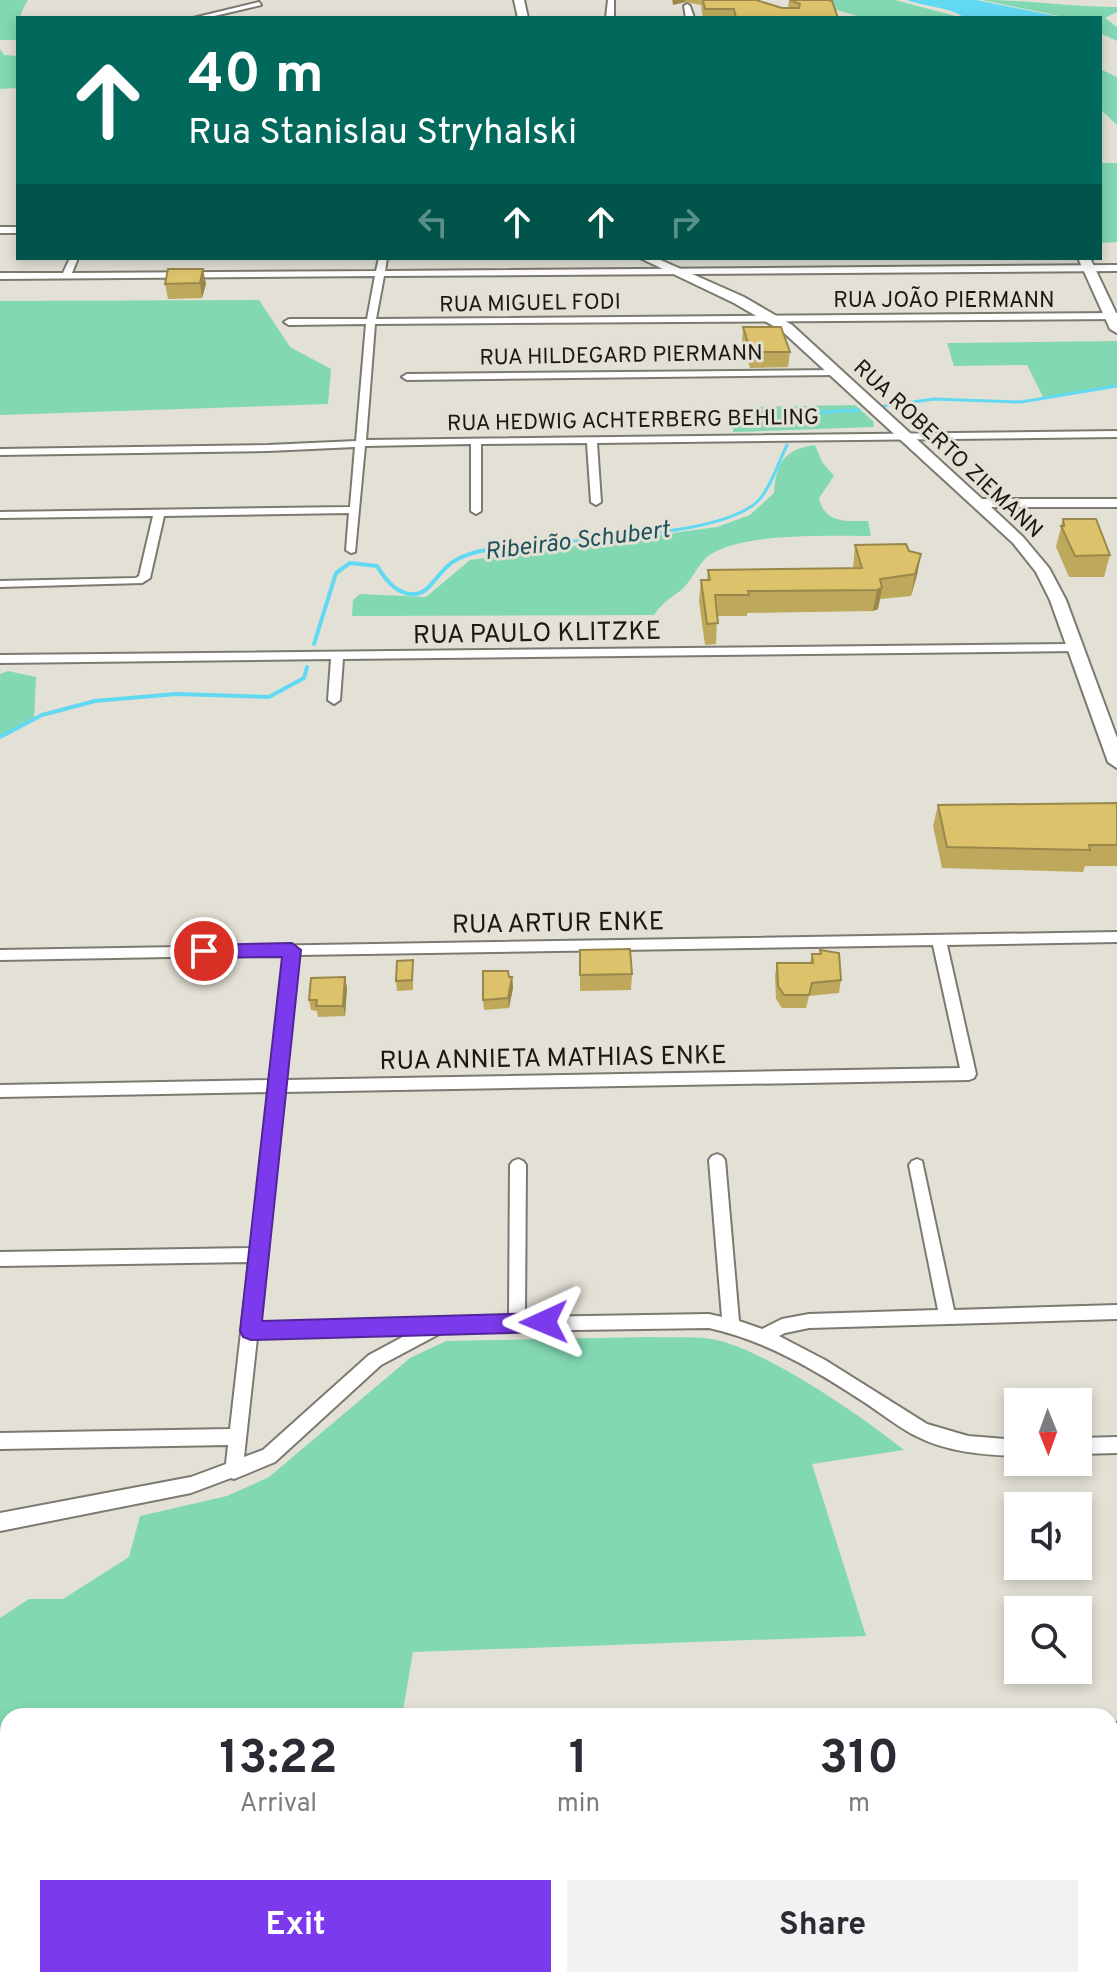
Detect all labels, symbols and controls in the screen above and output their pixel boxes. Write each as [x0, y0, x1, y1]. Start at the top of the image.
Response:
text: 40 m [188, 42, 324, 112]
icon: ahead [56, 48, 160, 152]
text: Rua Stanislau Stryhalski [188, 111, 577, 157]
icon: left [411, 200, 455, 244]
icon: ahead [495, 200, 539, 244]
icon: ahead [579, 200, 623, 244]
icon: right [663, 200, 707, 244]
street label: RUA JOÃO PIERMANN [833, 286, 1055, 315]
street label: RUA MIGUEL FODI [439, 289, 621, 320]
street label: RUA HILDEGARD PIERMANN [479, 341, 763, 372]
street label: RUA ROBERTO ZIEMANN [847, 355, 1048, 545]
street label: RUA HEDWIG ACHTERBERG BEHLING [447, 405, 819, 438]
water label: Ribeirão Schubert [483, 516, 673, 568]
street label: RUA PAULO KLITZKE [413, 616, 661, 653]
street label: RUA ARTUR ENKE [452, 906, 665, 943]
pin [170, 917, 238, 985]
icon: arrive [182, 929, 226, 973]
street label: RUA ANNIETA MATHIAS ENKE [379, 1040, 727, 1079]
position arrow [502, 1280, 586, 1364]
north arrow [1004, 1388, 1092, 1476]
map controls [1004, 1388, 1092, 1684]
button: sound [1004, 1492, 1092, 1580]
button: search [1004, 1596, 1092, 1684]
text: 13:22 [219, 1730, 338, 1790]
text: 1 [569, 1730, 588, 1790]
text: 310 [819, 1730, 899, 1790]
text: Arrival [240, 1788, 317, 1821]
text: min [557, 1788, 600, 1821]
text: m [848, 1788, 870, 1821]
button: Exit [40, 1880, 551, 1972]
button: Share [567, 1880, 1078, 1972]

